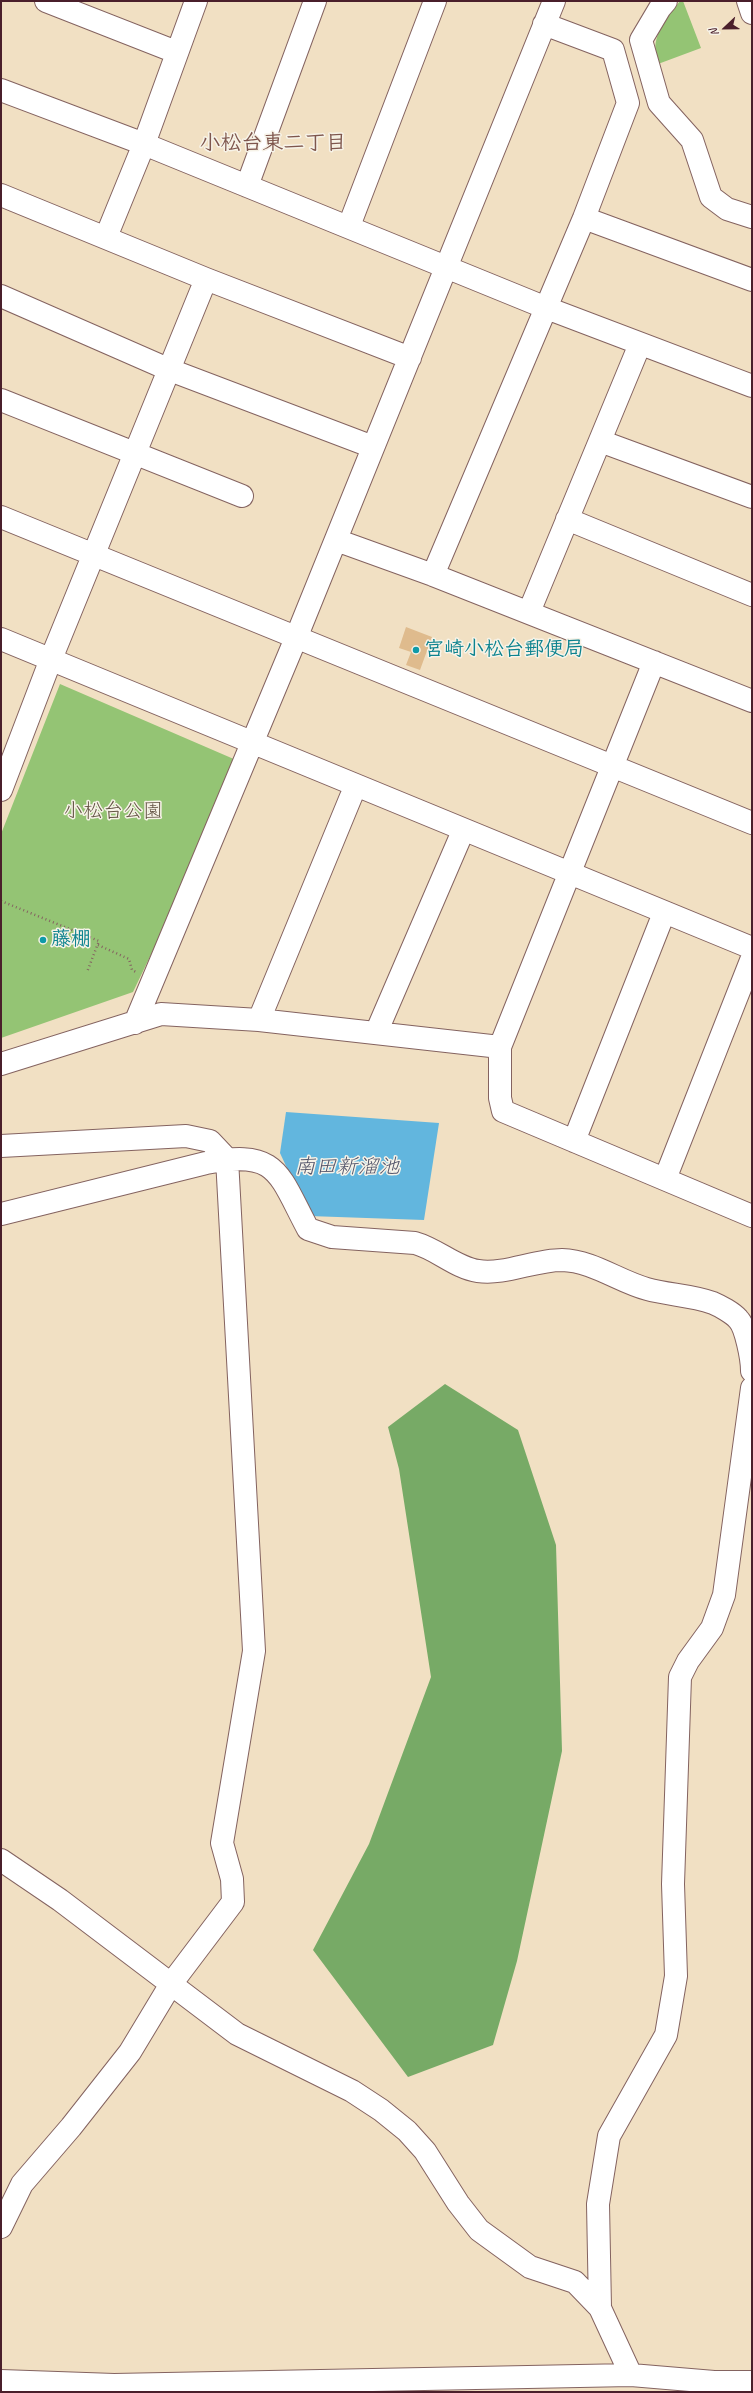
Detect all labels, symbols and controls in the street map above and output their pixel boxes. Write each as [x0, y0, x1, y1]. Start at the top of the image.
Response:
north arrow [705, 8, 745, 48]
text: N [706, 27, 722, 38]
district label: 小松台東二丁目 [200, 130, 346, 156]
place label: 宮崎小松台郵便局 [424, 638, 584, 662]
marker: 宮崎小松台郵便局 [411, 645, 421, 655]
park label: 小松台公園 [63, 800, 163, 824]
place label: 藤棚 [51, 928, 91, 952]
marker: 藤棚 [38, 935, 48, 945]
water label: 南田新溜池 [295, 1154, 399, 1180]

